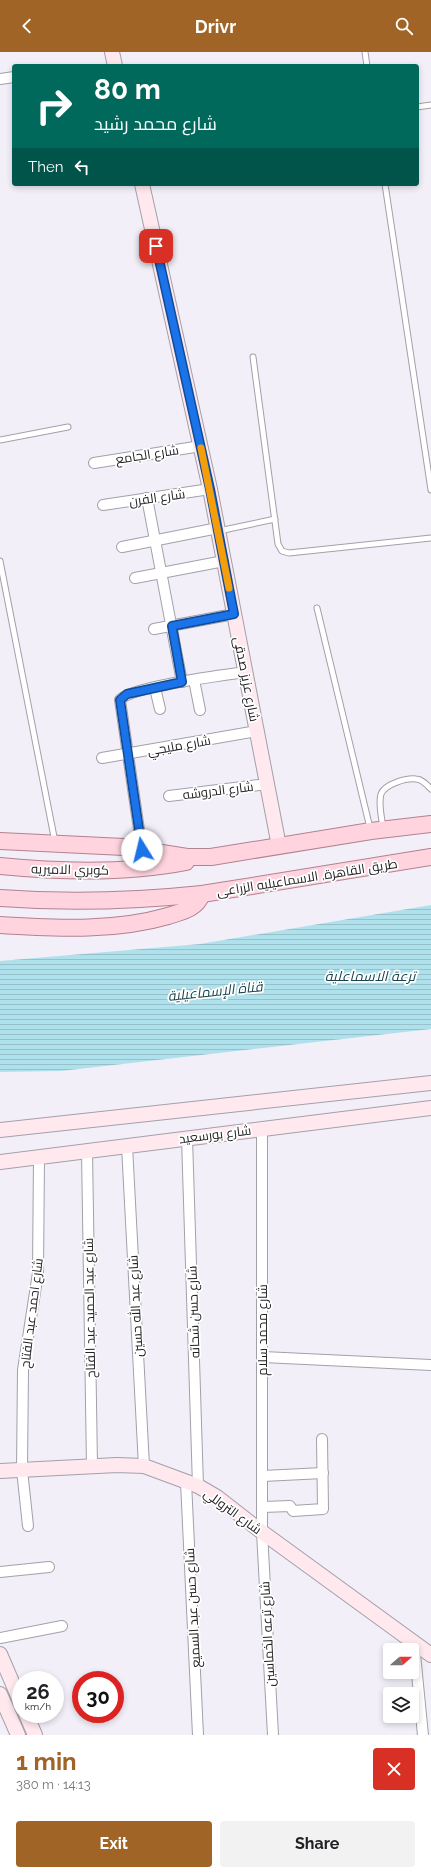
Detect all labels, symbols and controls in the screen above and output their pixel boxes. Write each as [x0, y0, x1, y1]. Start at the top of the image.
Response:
icon: back [16, 15, 38, 37]
icon: search [393, 15, 415, 37]
text: Drivr [195, 16, 236, 37]
text: 80 m [94, 73, 161, 106]
icon: right [28, 80, 80, 132]
text: شارع محمد رشيد [94, 113, 217, 134]
icon: left [71, 156, 93, 178]
text: Then [28, 158, 63, 176]
pin [139, 229, 173, 263]
icon: arrive [145, 235, 167, 257]
street label: شارع الجامع [114, 442, 180, 468]
street label: شارع الفرن [128, 486, 186, 510]
street label: شارع عزيز صدقى [230, 635, 262, 723]
street label: شارع مليجي [146, 733, 212, 761]
street label: شارع الدروشه [182, 779, 254, 803]
position arrow [121, 829, 163, 871]
street label: طريق القاهرة, الاسماعيليه الزراعى [216, 856, 399, 899]
street label: كوبري الاميريه [31, 861, 109, 881]
water label: ترعة الاسماعلية [325, 968, 418, 985]
water label: قناة الإسماعيلية [167, 978, 265, 1005]
street label: شارع بورسعيد [178, 1123, 252, 1147]
street label: شارع عبد الحميد عبد الفتاح [81, 1238, 99, 1378]
street label: شارع عبد الله حسين [124, 1255, 147, 1357]
street label: شارع احمد عبد الفتاح [17, 1257, 47, 1369]
street label: شارع حسن شحاته [184, 1265, 204, 1358]
street label: شارع محمد سلام [255, 1284, 272, 1376]
street label: شارع التروللي [199, 1485, 264, 1540]
street label: شارع حسن عبد السميع [182, 1548, 204, 1668]
street label: شارع ترعه الخماسين [257, 1581, 279, 1687]
north arrow [383, 1643, 419, 1679]
map controls [383, 1643, 419, 1723]
speed limit sign: 30 [72, 1671, 124, 1723]
text: 26 [26, 1680, 50, 1704]
button: layers [383, 1687, 419, 1723]
text: km/h [25, 1701, 51, 1712]
text: 1 min [16, 1747, 77, 1776]
button: close [373, 1748, 415, 1790]
text: 380 m · 14:13 [16, 1777, 91, 1792]
button: Exit [16, 1821, 212, 1867]
button: Share [220, 1821, 415, 1867]

